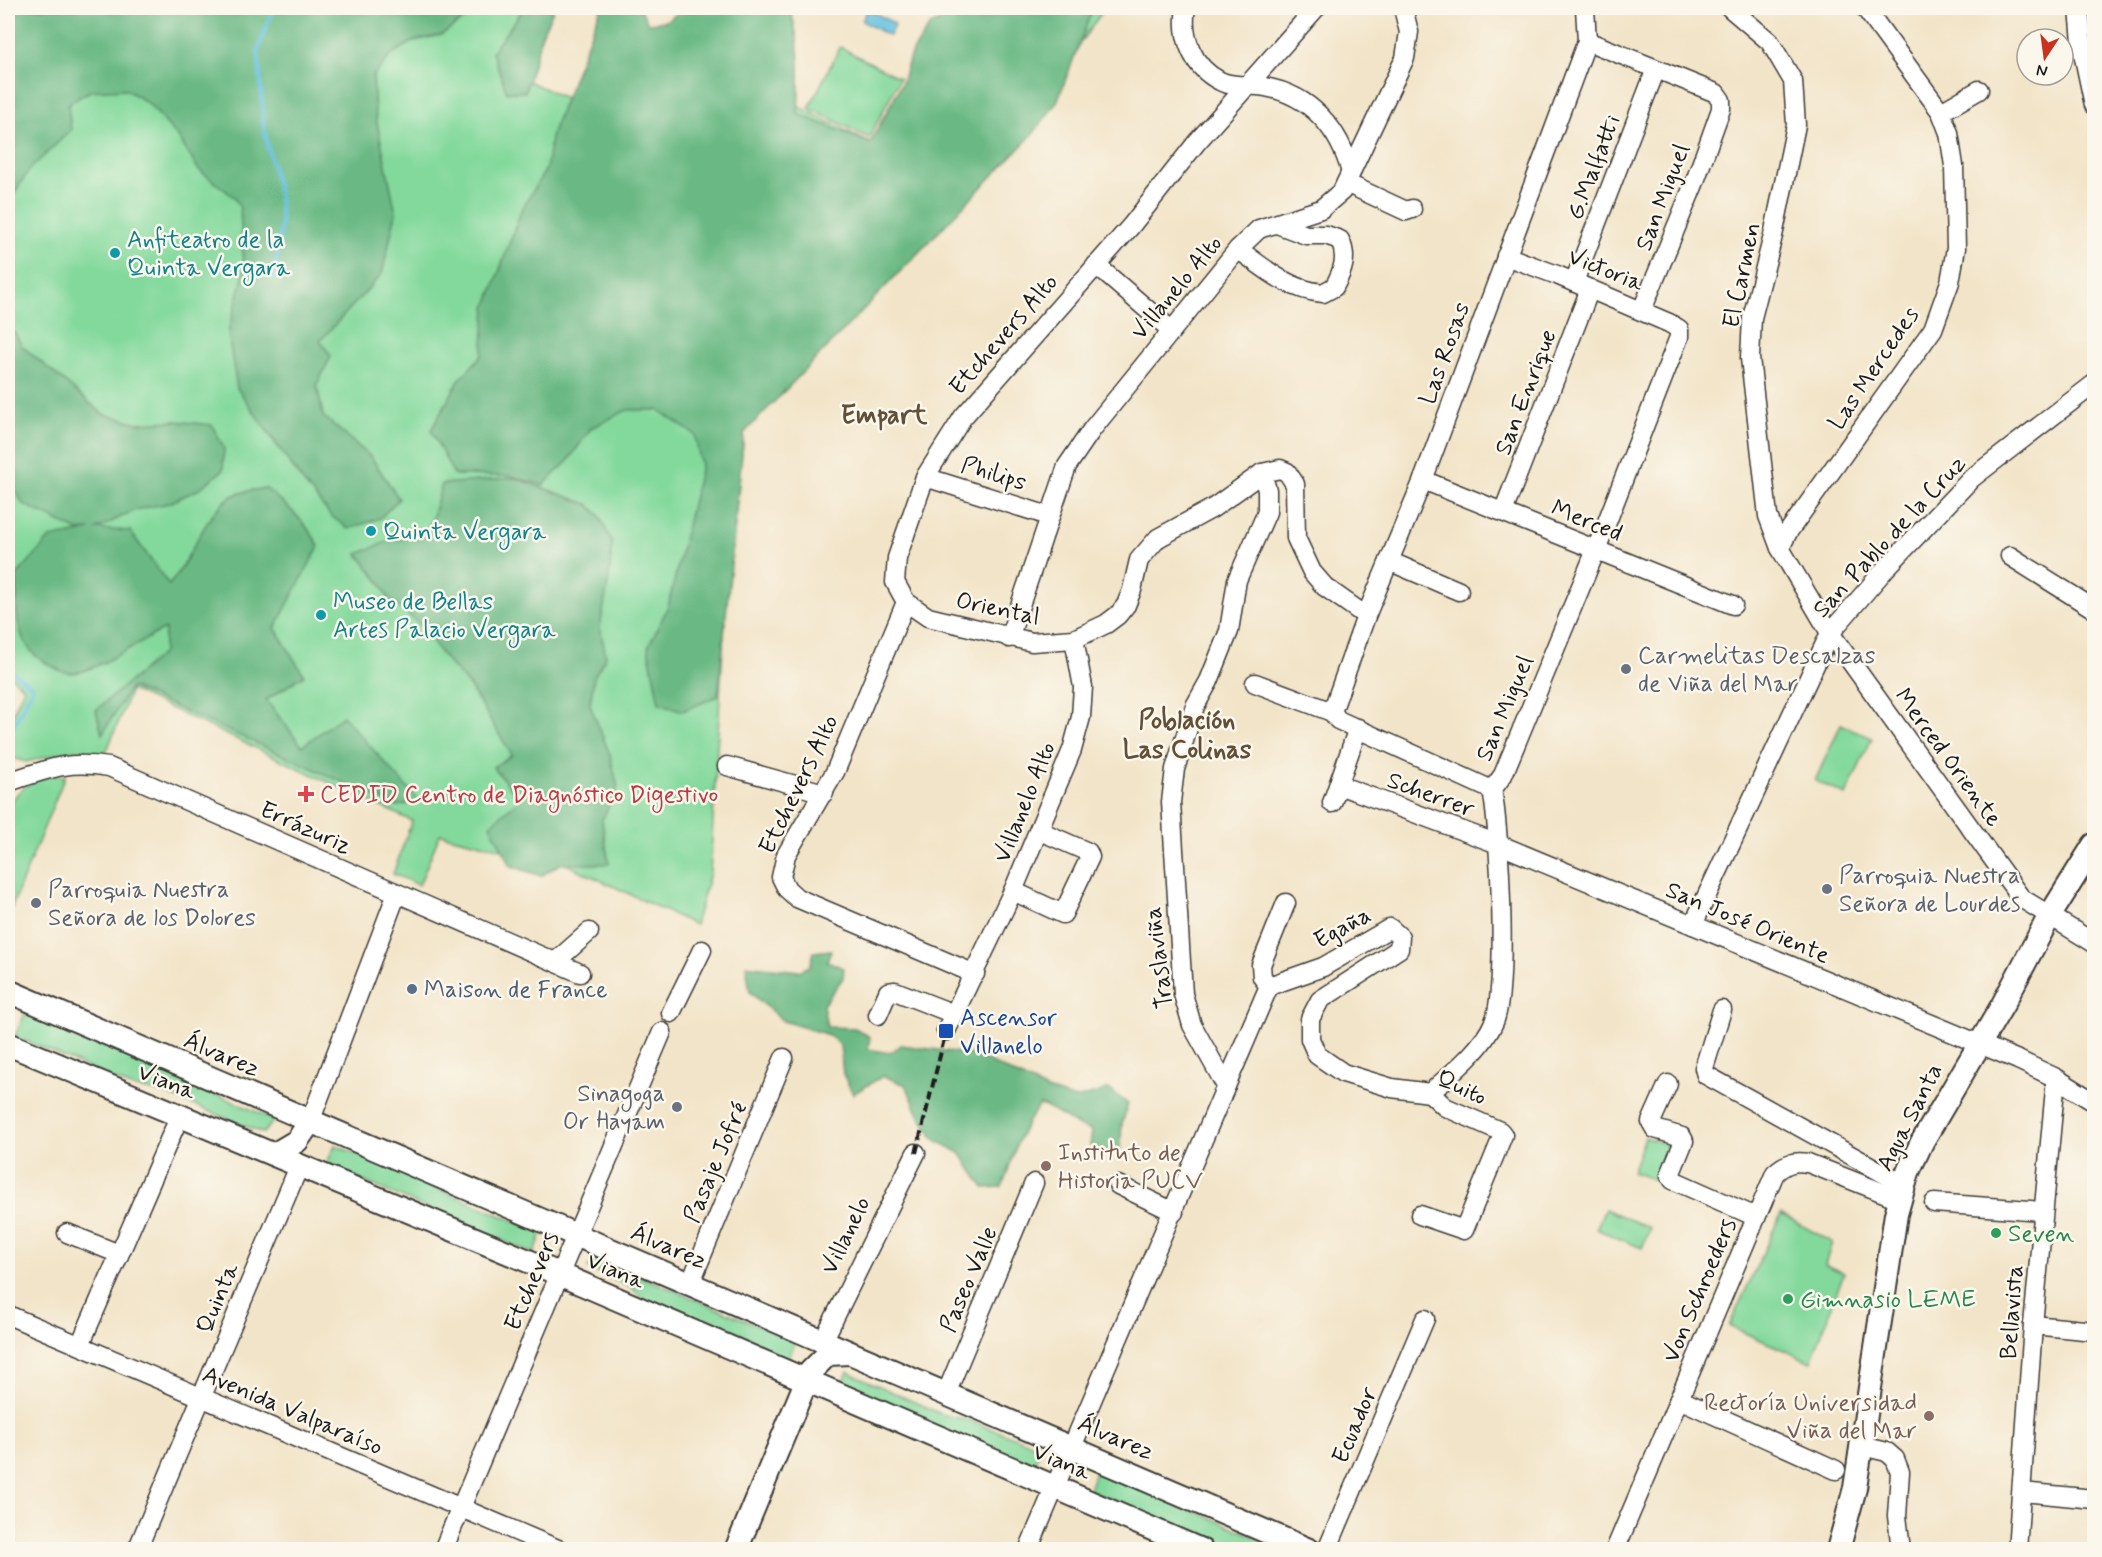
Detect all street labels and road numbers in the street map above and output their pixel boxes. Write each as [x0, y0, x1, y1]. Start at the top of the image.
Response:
street label: G.Malfatti [1560, 111, 1629, 225]
street label: San Miguel [1629, 140, 1698, 255]
street label: El Carmen [1716, 220, 1769, 331]
street label: Villanelo Alto [1124, 229, 1230, 347]
street label: Victoria [1563, 241, 1648, 300]
street label: Etchevers Alto [943, 268, 1065, 402]
street label: Las Rosas [1413, 298, 1478, 409]
street label: Las Mercedes [1822, 301, 1927, 436]
street label: San Enrique [1488, 325, 1565, 460]
street label: San Pablo de la Cruz [1807, 449, 1974, 625]
street label: Philips [957, 450, 1030, 499]
street label: Merced [1546, 493, 1627, 550]
street label: Oriental [953, 585, 1042, 633]
street label: San Miguel [1469, 651, 1542, 766]
street label: Merced Oriente [1887, 682, 2009, 834]
street label: Etchevers Alto [752, 710, 846, 859]
street label: Villanelo Alto [987, 738, 1064, 867]
street label: Scherrer [1383, 765, 1479, 826]
street label: Errázuriz [255, 795, 356, 862]
street label: San José Oriente [1661, 875, 1834, 972]
street label: Egaña [1309, 900, 1377, 957]
street label: Traslaviña [1138, 905, 1181, 1010]
street label: Álvarez [179, 1025, 265, 1085]
street label: Viana [133, 1057, 201, 1108]
street label: Agua Santa [1870, 1059, 1951, 1177]
street label: Quito [1431, 1063, 1491, 1113]
street label: Pasaje Jofré [677, 1097, 756, 1228]
street label: Villanelo [814, 1192, 878, 1280]
street label: Von Schroeders [1656, 1214, 1745, 1368]
street label: Álvarez [626, 1217, 712, 1277]
street label: Paseo Valle [933, 1222, 1006, 1337]
street label: Etchevers [498, 1227, 567, 1336]
street label: Viana [582, 1245, 650, 1298]
street label: Quinta [190, 1258, 247, 1338]
street label: Bellavista [1994, 1264, 2031, 1360]
street label: Avenida Valparaíso [198, 1359, 387, 1463]
street label: Ecuador [1325, 1382, 1386, 1468]
street label: Álvarez [1073, 1408, 1159, 1468]
street label: Viana [1028, 1436, 1096, 1489]

